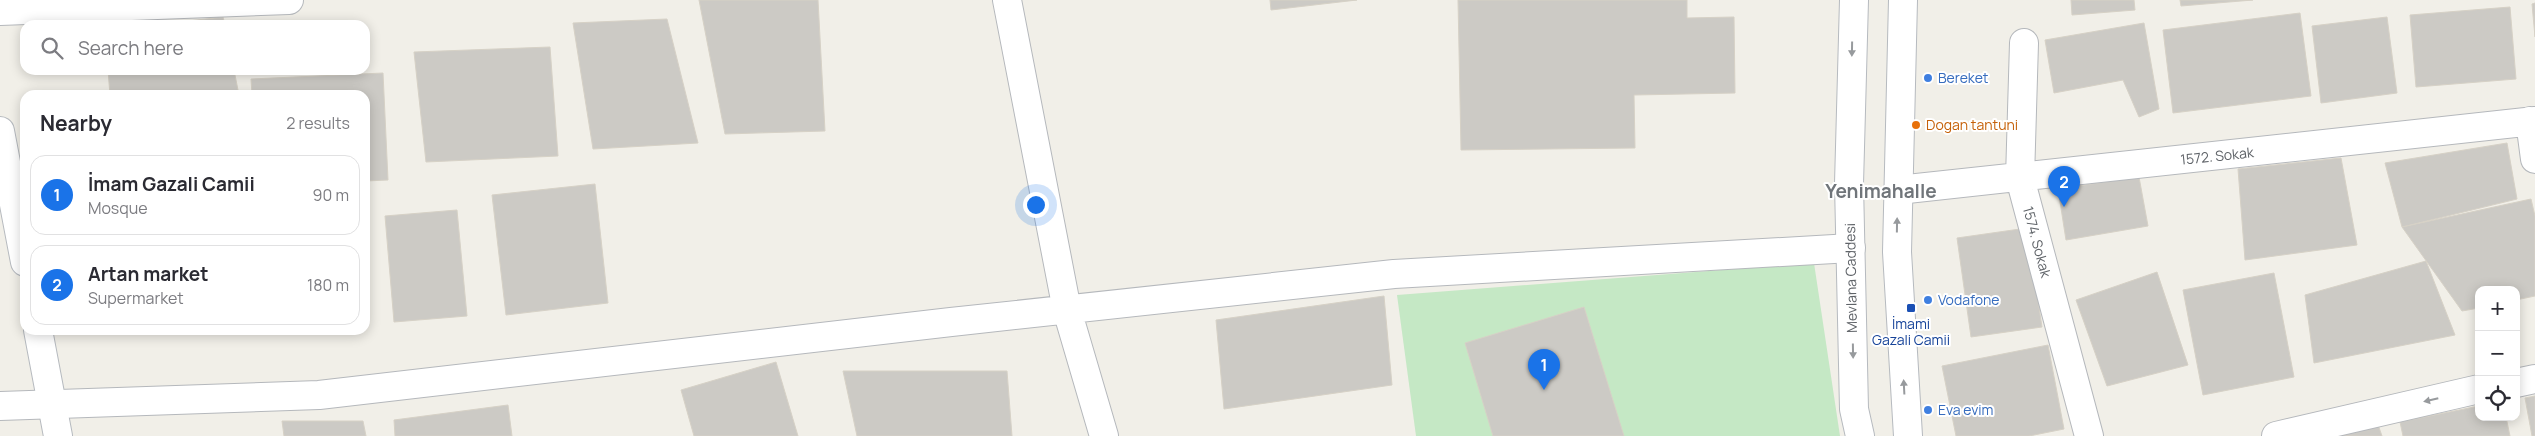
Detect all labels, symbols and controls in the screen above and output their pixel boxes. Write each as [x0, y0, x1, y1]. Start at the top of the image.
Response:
search box [20, 20, 370, 75]
icon: search [38, 34, 66, 62]
text: Search here [78, 35, 184, 61]
one-way arrow [1848, 41, 1856, 57]
place label: Bereket [1938, 68, 1989, 87]
marker: Bereket [1922, 72, 1934, 84]
text: Nearby [40, 109, 112, 137]
text: 2 results [286, 112, 350, 134]
place label: Dogan tantuni [1926, 115, 2018, 134]
marker: Dogan tantuni [1910, 119, 1922, 131]
street label: 1572. Sokak [2179, 142, 2256, 169]
pin: 2 [2048, 166, 2080, 207]
text: İmam Gazali Camii [88, 171, 255, 197]
district label: Yenimahalle [1825, 178, 1937, 204]
text: 1 [53, 184, 61, 206]
text: 90 m [313, 184, 349, 206]
your location [1023, 192, 1049, 218]
text: Mosque [88, 197, 148, 219]
street label: 1574. Sokak [2019, 204, 2056, 281]
one-way arrow [1893, 217, 1901, 233]
street label: Mevlana Caddesi [1840, 223, 1861, 333]
text: Artan market [88, 261, 208, 287]
text: 2 [52, 274, 62, 296]
text: 180 m [307, 274, 349, 296]
map controls [2475, 286, 2520, 421]
button: + [2475, 286, 2520, 331]
text: Supermarket [88, 287, 184, 309]
place label: Vodafone [1938, 290, 1999, 309]
marker: Vodafone [1922, 294, 1934, 306]
marker: İmami Gazali Camii [1905, 302, 1917, 314]
place label: İmami Gazali Camii [1872, 314, 1950, 349]
button: − [2475, 331, 2520, 376]
one-way arrow [1849, 343, 1857, 359]
pin: 1 [1528, 349, 1560, 390]
button: locate [2475, 376, 2520, 421]
one-way arrow [1900, 379, 1908, 395]
one-way arrow [2424, 396, 2439, 404]
place label: Eva evim [1938, 400, 1994, 419]
marker: Eva evim [1922, 404, 1934, 416]

